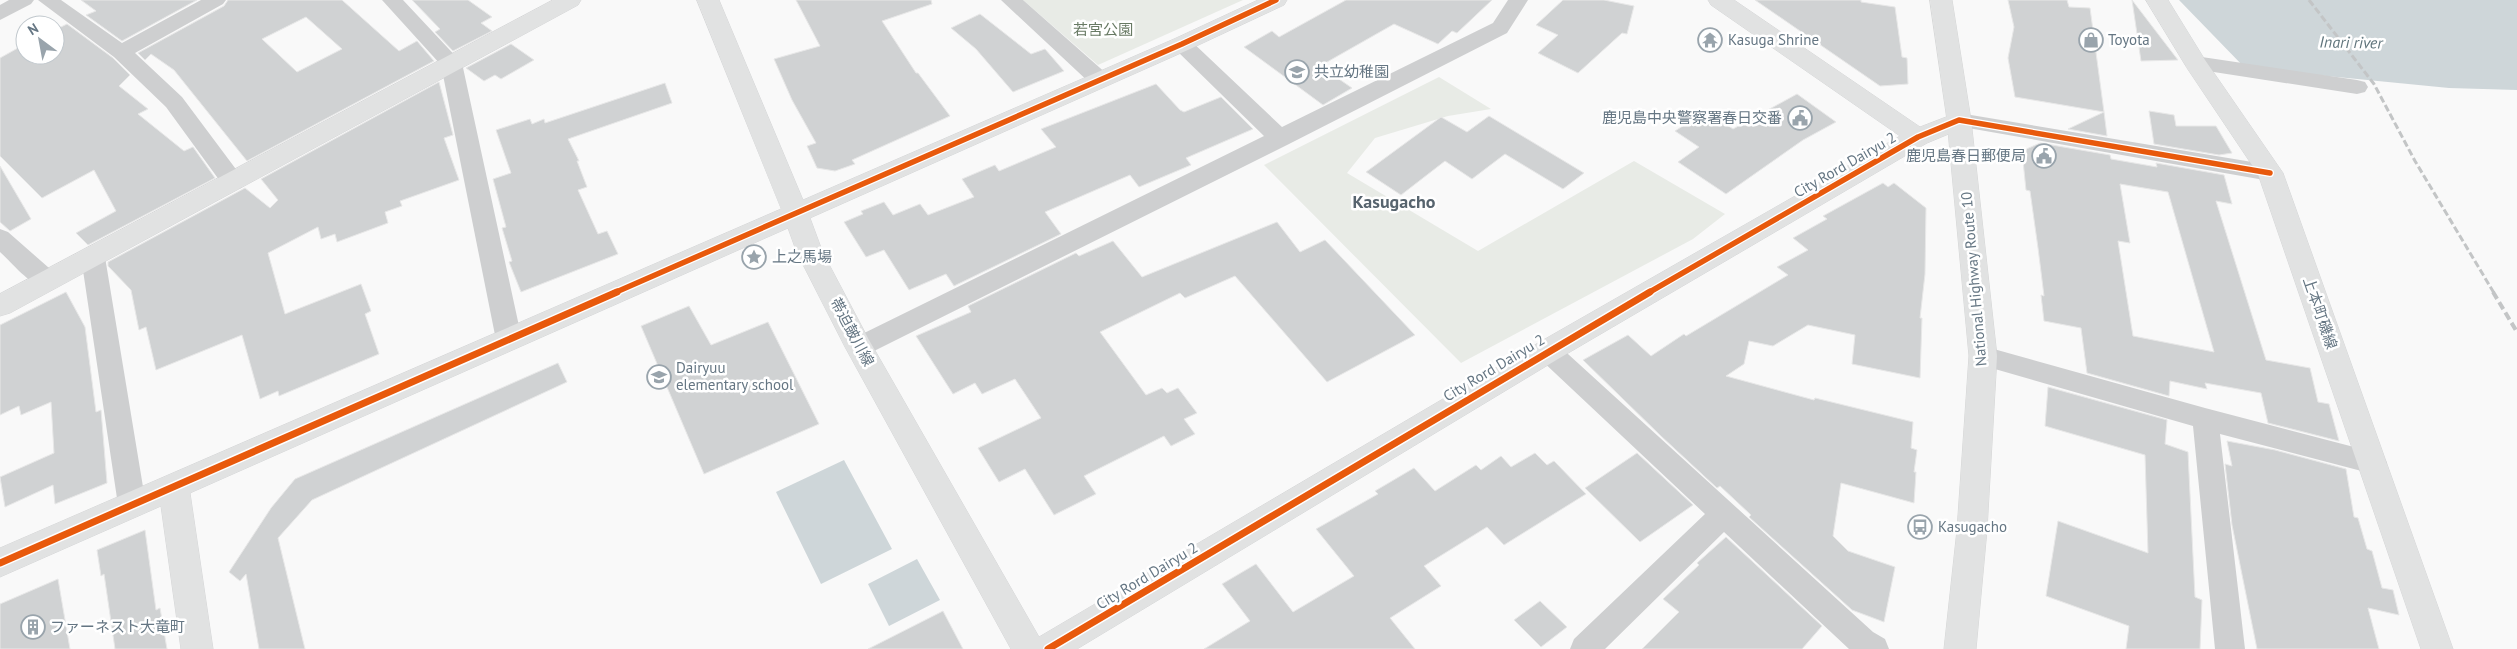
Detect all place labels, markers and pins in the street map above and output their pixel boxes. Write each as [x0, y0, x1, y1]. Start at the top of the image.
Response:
temple icon: Kasuga Shrine [1697, 27, 1723, 53]
shop icon: Toyota [2078, 27, 2104, 53]
place label: Kasuga Shrine [1728, 30, 1819, 49]
place label: Toyota [2108, 30, 2150, 49]
school or university icon: 共立幼稚園 [1284, 59, 1310, 85]
place label: 共立幼稚園 [1314, 62, 1389, 81]
public building icon: 鹿児島中央警察署春日交番 [1787, 105, 1813, 131]
place label: 鹿児島中央警察署春日交番 [1602, 108, 1782, 127]
public building icon: 鹿児島春日郵便局 [2031, 143, 2057, 169]
place label: 鹿児島春日郵便局 [1906, 146, 2026, 165]
place icon: 上之馬場 [741, 244, 767, 270]
place label: 上之馬場 [772, 247, 832, 266]
place label: Dairyuu elementary school [676, 358, 794, 394]
school or university icon: Dairyuu elementary school [646, 364, 672, 390]
bus stop icon: Kasugacho [1907, 514, 1933, 540]
place label: Kasugacho [1938, 517, 2007, 536]
building icon: ファーネスト大竜町 [20, 614, 46, 640]
place label: ファーネスト大竜町 [50, 617, 185, 636]

